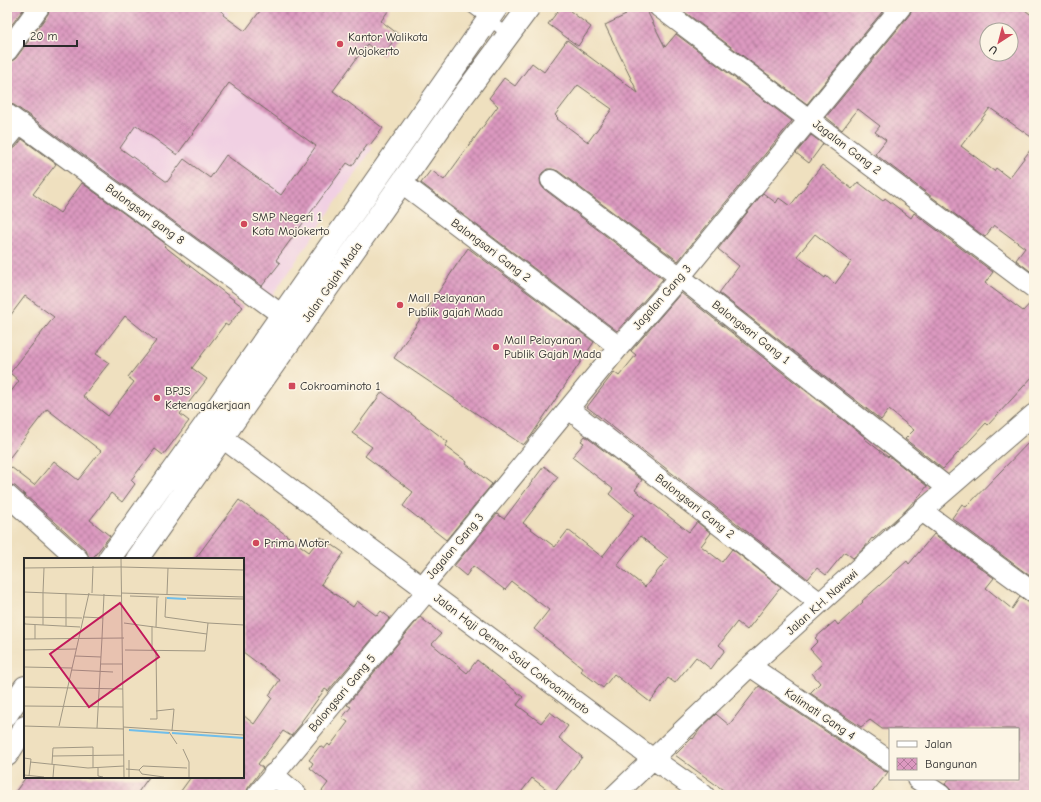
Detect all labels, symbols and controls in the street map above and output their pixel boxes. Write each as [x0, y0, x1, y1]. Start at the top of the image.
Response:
scale bar [24, 22, 77, 48]
north arrow [979, 22, 1019, 62]
text: 20 m [30, 29, 58, 43]
place label: Kantor Walikota Mojokerto [348, 30, 428, 58]
marker: Kantor Walikota Mojokerto [335, 39, 345, 49]
text: U [987, 42, 1000, 57]
street label: Jagalan Gang 2 [810, 117, 884, 177]
street label: Balongsari gang 8 [103, 181, 187, 247]
place label: SMP Negeri 1 Kota Mojokerto [252, 210, 330, 238]
street label: Balongsari Gang 2 [448, 215, 534, 285]
marker: SMP Negeri 1 Kota Mojokerto [239, 219, 249, 229]
street label: Jalan Gajah Mada [299, 239, 365, 325]
street label: Jagalan Gang 3 [630, 262, 694, 332]
place label: Mall Pelayanan Publik gajah Mada [408, 291, 503, 319]
street label: Balongsari Gang 1 [709, 297, 793, 367]
marker: Mall Pelayanan Publik gajah Mada [395, 300, 405, 310]
place label: Mall Pelayanan Publik Gajah Mada [504, 333, 602, 361]
marker: Mall Pelayanan Publik Gajah Mada [491, 342, 501, 352]
place label: Cokroaminoto 1 [300, 379, 381, 393]
marker: Cokroaminoto 1 [287, 381, 297, 391]
place label: BPJS Ketenagakerjaan [165, 384, 250, 412]
marker: BPJS Ketenagakerjaan [152, 393, 162, 403]
street label: Balongsari Gang 2 [653, 471, 737, 541]
street label: Jagalan Gang 3 [423, 510, 487, 582]
place label: Prima Motor [264, 536, 329, 550]
marker: Prima Motor [251, 538, 261, 548]
inset map [24, 558, 244, 778]
street label: Jalan K.H. Nawawi [783, 566, 861, 638]
street label: Jalan Haji Oemar Said Cokroaminoto [431, 591, 593, 717]
street label: Balongsari Gang 5 [306, 652, 378, 734]
street label: Kalimati Gang 4 [782, 685, 858, 743]
legend [889, 728, 1019, 780]
text: Jalan [925, 737, 952, 751]
text: Bangunan [925, 757, 977, 771]

